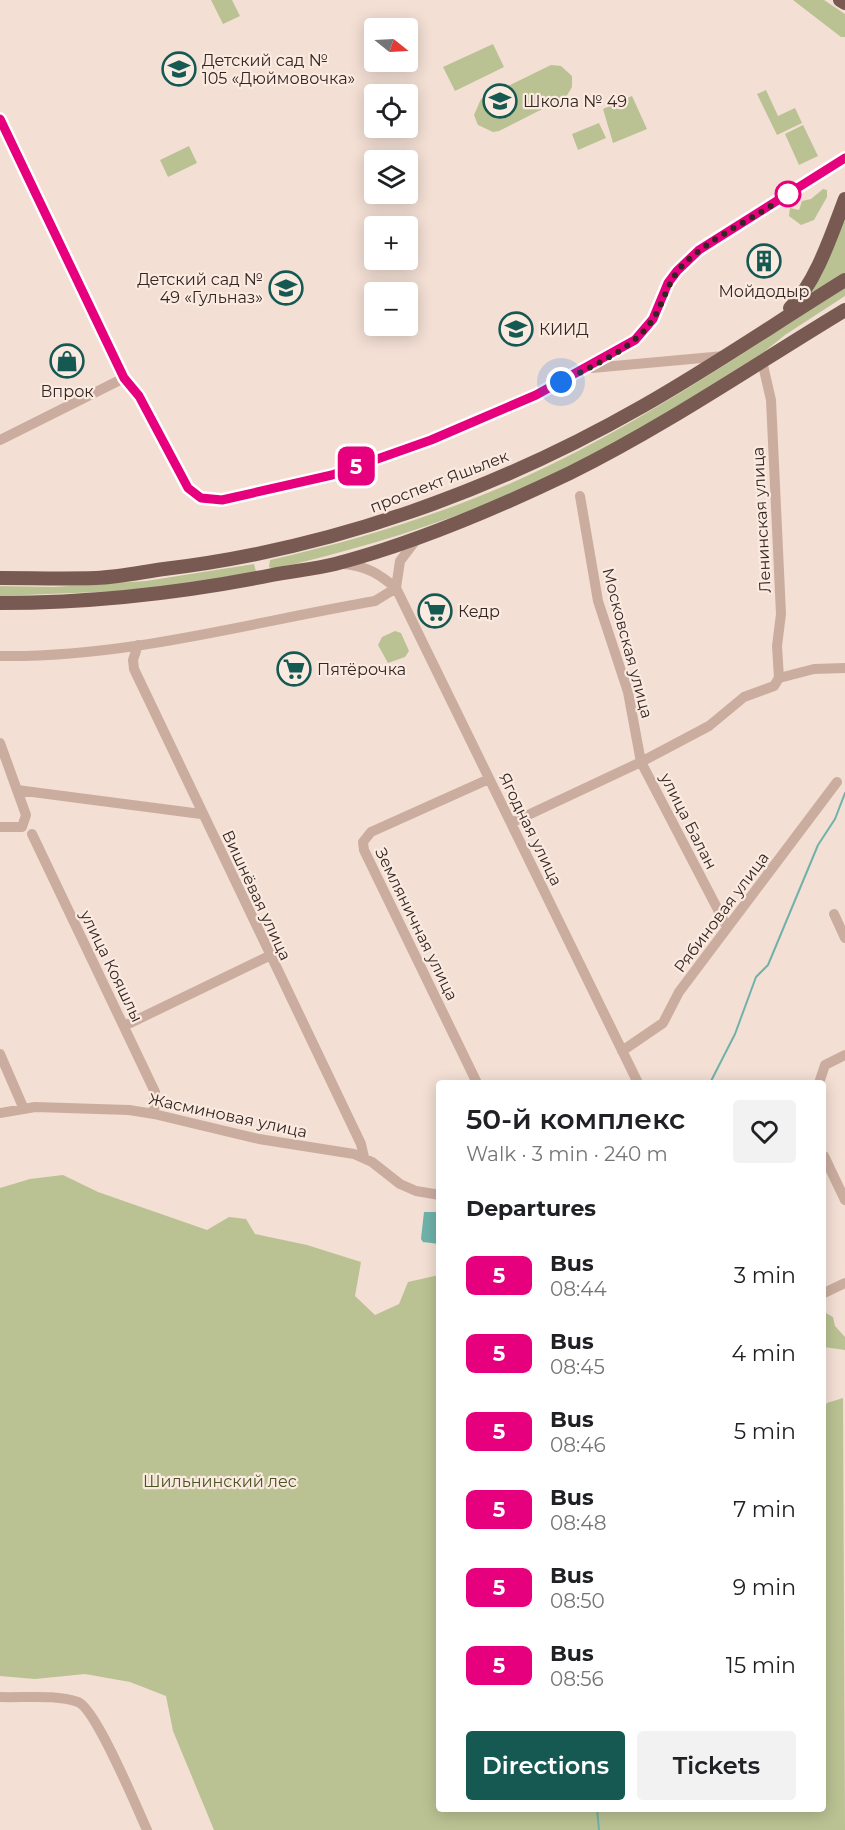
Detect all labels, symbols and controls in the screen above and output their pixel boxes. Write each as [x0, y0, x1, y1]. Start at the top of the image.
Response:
north arrow [364, 18, 418, 72]
map controls [364, 18, 418, 336]
school or university icon: Детский сад № 105 «Дюймовочка» [161, 51, 197, 87]
place label: Детский сад № 105 «Дюймовочка» [202, 51, 355, 88]
school or university icon: Школа № 49 [482, 83, 518, 119]
button: locate [364, 84, 418, 138]
place label: Школа № 49 [523, 92, 627, 111]
button: layers [364, 150, 418, 204]
unlabelled marker [775, 181, 801, 207]
button: + [364, 216, 418, 270]
building icon: Мойдодыр [746, 243, 782, 279]
place label: Детский сад № 49 «Гульназ» [137, 270, 263, 307]
school or university icon: Детский сад № 49 «Гульназ» [268, 270, 304, 306]
button: − [364, 282, 418, 336]
place label: Мойдодыр [718, 282, 810, 301]
school or university icon: КИИД [498, 311, 534, 347]
place label: КИИД [539, 320, 589, 339]
shop icon: Впрок [49, 343, 85, 379]
your location [546, 367, 576, 397]
place label: Впрок [40, 382, 94, 401]
line badge: 5 [336, 446, 376, 486]
street label: проспект Яшьлек [367, 446, 512, 517]
street label: Ленинская улица [748, 446, 775, 594]
text: 5 [350, 454, 362, 479]
street label: Московская улица [598, 566, 657, 720]
supermarket icon: Кедр [417, 593, 453, 629]
place label: Кедр [458, 602, 500, 621]
supermarket icon: Пятёрочка [276, 651, 312, 687]
place label: Пятёрочка [317, 660, 406, 679]
street label: улица Балан [656, 769, 721, 872]
street label: Ягодная улица [495, 770, 566, 889]
street label: Вишнёвая улица [218, 827, 295, 963]
street label: Земляничная улица [371, 845, 462, 1004]
street label: Рябиновая улица [670, 848, 773, 976]
street label: улица Кояшлы [76, 906, 147, 1025]
street label: Жасминовая улица [147, 1089, 309, 1142]
button: heart [733, 1100, 796, 1163]
text: 50-й комплекс [466, 1102, 685, 1136]
text: Walk · 3 min · 240 m [466, 1142, 668, 1166]
text: Departures [466, 1195, 596, 1222]
text: Bus [550, 1250, 594, 1277]
text: 3 min [734, 1262, 796, 1289]
text: 5 [493, 1263, 505, 1288]
text: 08:44 [550, 1277, 607, 1301]
text: Bus [550, 1328, 594, 1355]
text: 4 min [732, 1340, 796, 1367]
text: 5 [493, 1341, 505, 1366]
text: 08:45 [550, 1355, 605, 1379]
text: Bus [550, 1406, 594, 1433]
text: 5 min [734, 1418, 796, 1445]
text: 5 [493, 1419, 505, 1444]
text: 08:46 [550, 1433, 606, 1457]
park label: Шильнинский лес [143, 1472, 297, 1491]
text: Bus [550, 1484, 594, 1511]
text: 7 min [733, 1496, 796, 1523]
text: 5 [493, 1497, 505, 1522]
text: 08:48 [550, 1511, 606, 1535]
text: Bus [550, 1562, 594, 1589]
text: 9 min [733, 1574, 796, 1601]
text: 5 [493, 1575, 505, 1600]
text: 08:50 [550, 1589, 605, 1613]
text: Bus [550, 1640, 594, 1667]
text: 15 min [726, 1652, 796, 1679]
text: 5 [493, 1653, 505, 1678]
text: 08:56 [550, 1667, 604, 1691]
button: Directions [466, 1731, 625, 1800]
button: Tickets [637, 1731, 796, 1800]

